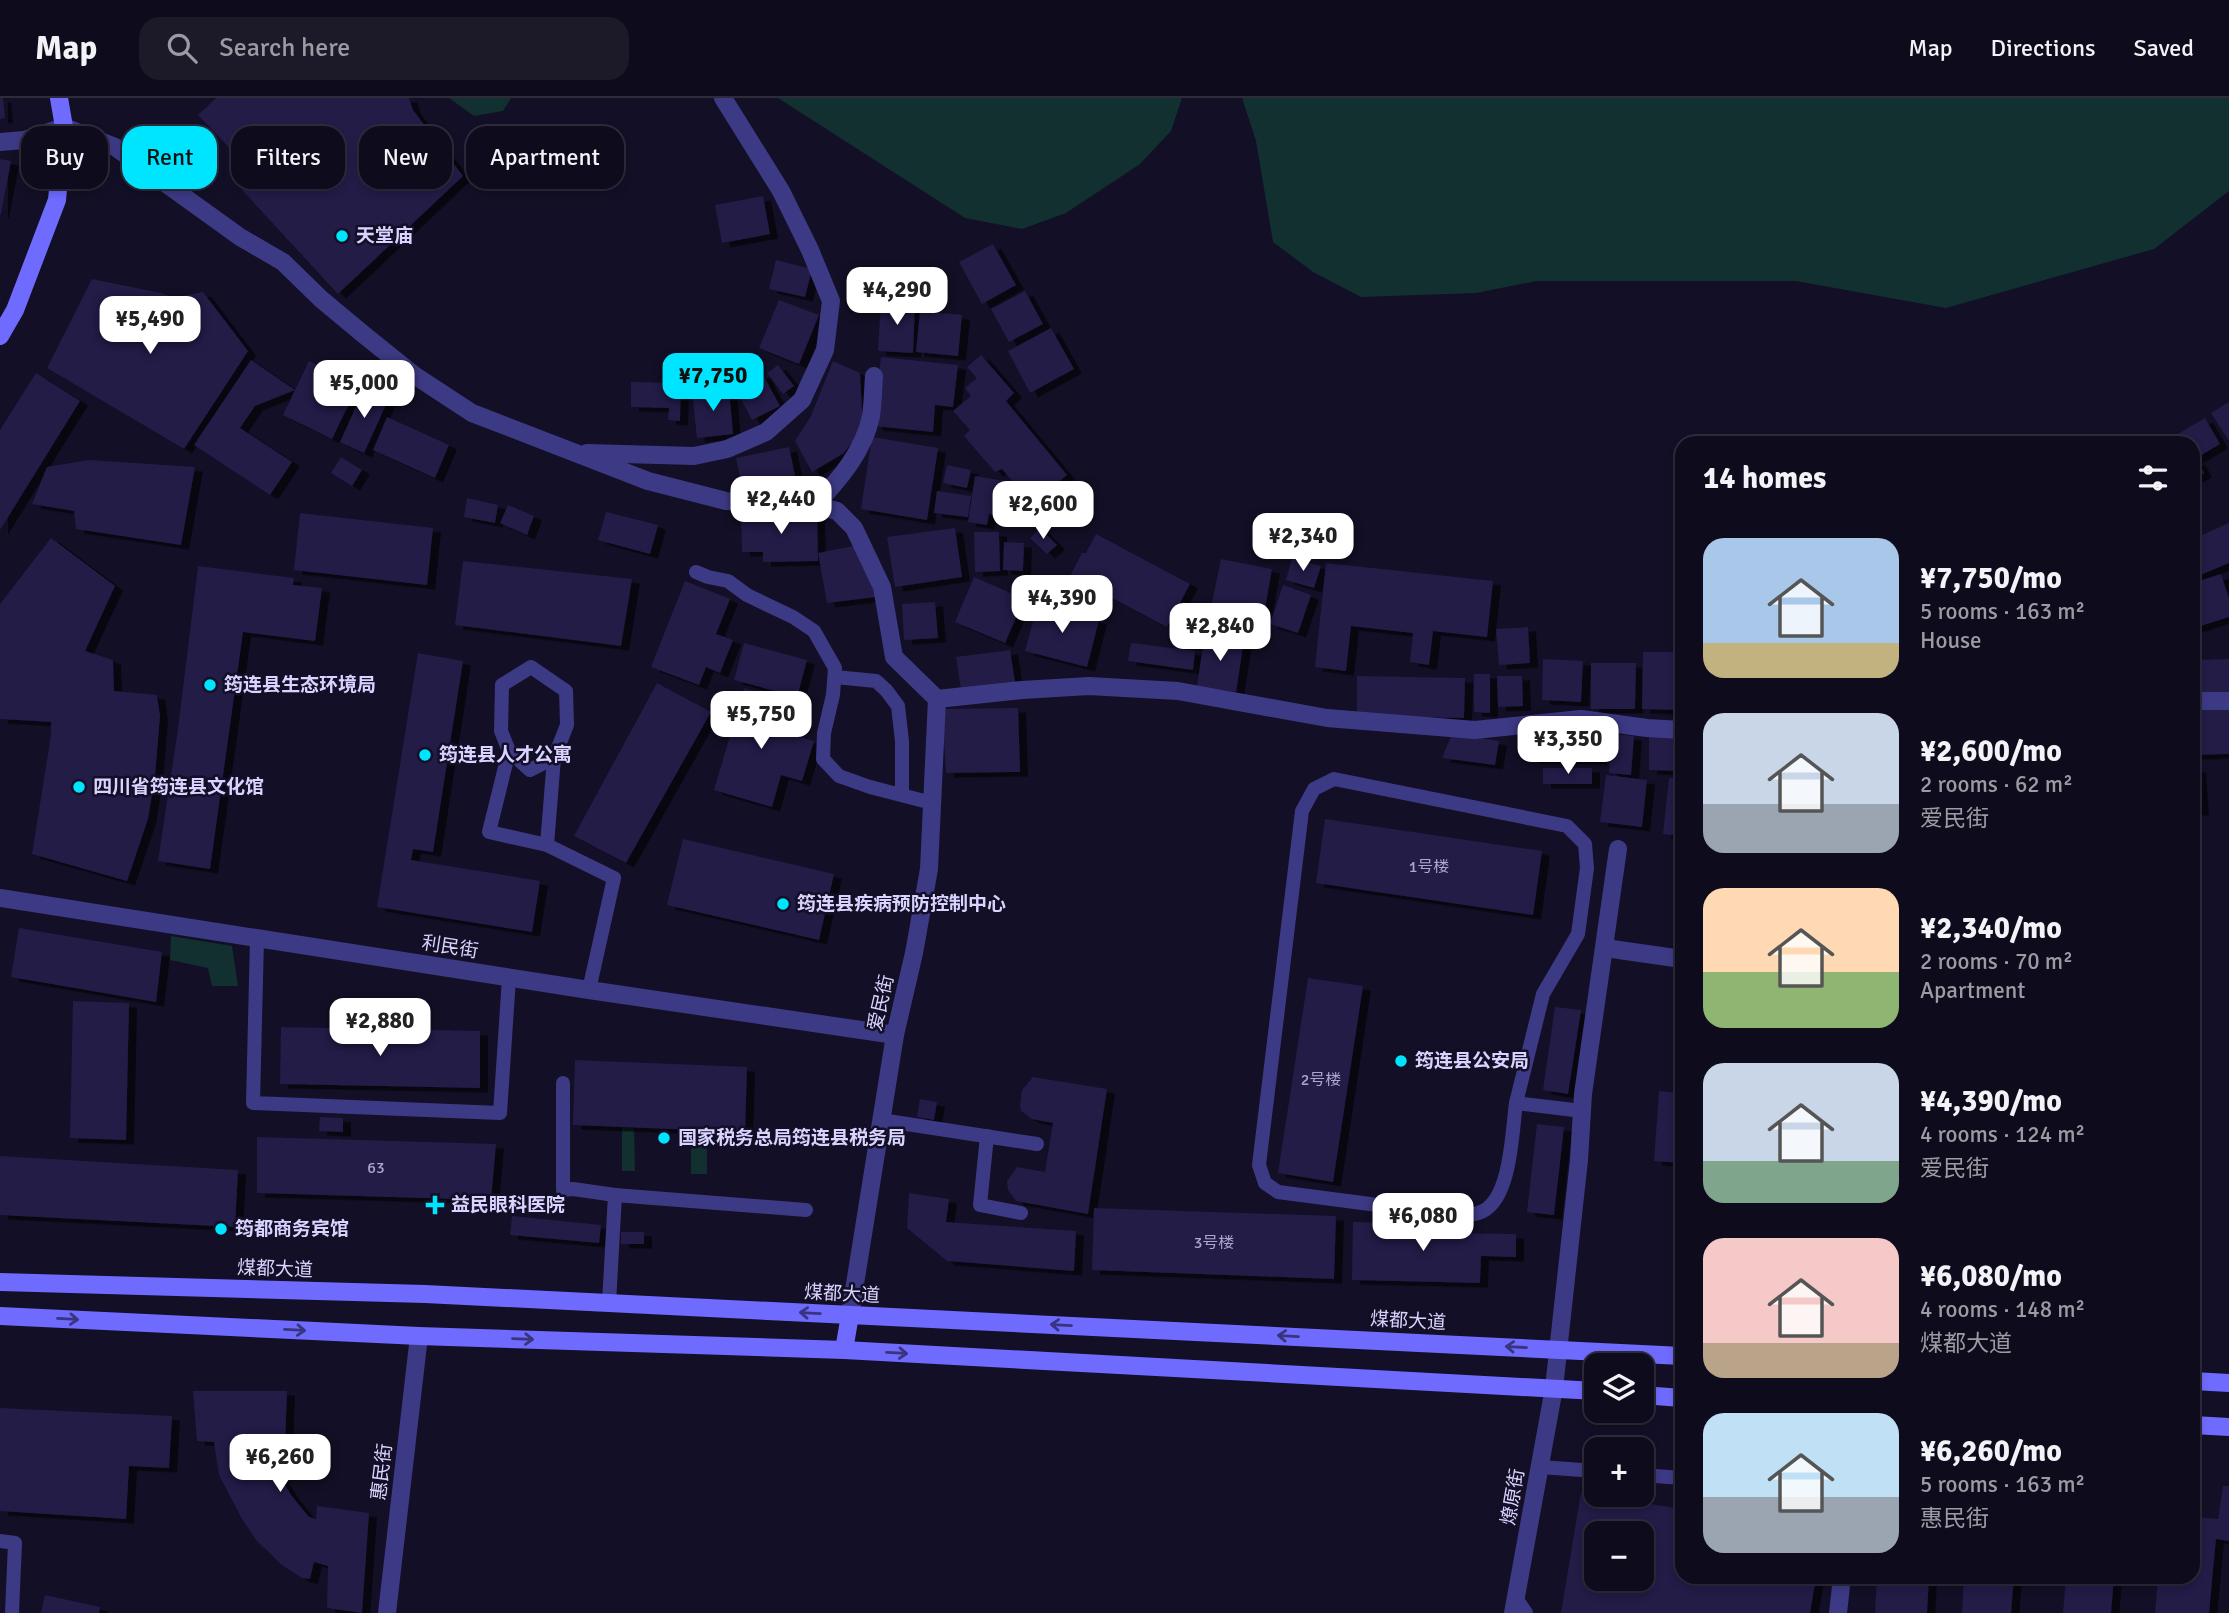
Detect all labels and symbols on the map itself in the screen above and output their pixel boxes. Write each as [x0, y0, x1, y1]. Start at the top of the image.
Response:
place label: 天堂庙 [356, 224, 413, 248]
marker: 天堂庙 [334, 228, 350, 244]
pin: ¥4,290 [840, 268, 954, 327]
pin: ¥5,490 [93, 296, 207, 356]
pin: ¥7,750 [656, 354, 770, 413]
pin: ¥5,000 [307, 360, 421, 420]
pin: ¥2,440 [724, 476, 838, 536]
pin: ¥2,600 [986, 482, 1100, 541]
pin: ¥2,340 [1246, 514, 1360, 573]
pin: ¥4,390 [1005, 575, 1119, 635]
pin: ¥2,840 [1163, 603, 1277, 663]
place label: 筠连县生态环境局 [224, 673, 376, 697]
marker: 筠连县生态环境局 [202, 677, 218, 693]
pin: ¥5,750 [704, 692, 818, 751]
pin: ¥3,350 [1511, 716, 1625, 776]
place label: 筠连县人才公寓 [439, 743, 572, 767]
marker: 筠连县人才公寓 [417, 747, 433, 763]
place label: 四川省筠连县文化馆 [93, 775, 264, 799]
marker: 四川省筠连县文化馆 [71, 779, 87, 795]
house number: 1号楼 [1409, 857, 1449, 877]
place label: 筠连县疾病预防控制中心 [797, 892, 1006, 916]
marker: 筠连县疾病预防控制中心 [775, 896, 791, 912]
street label: 利民街 [420, 931, 480, 963]
street label: 爱民街 [863, 973, 899, 1033]
pin: ¥2,880 [323, 998, 437, 1058]
place label: 筠连县公安局 [1415, 1049, 1529, 1073]
marker: 筠连县公安局 [1393, 1053, 1409, 1069]
house number: 2号楼 [1301, 1070, 1341, 1090]
place label: 国家税务总局筠连县税务局 [678, 1126, 906, 1150]
marker: 国家税务总局筠连县税务局 [656, 1130, 672, 1146]
house number: 63 [367, 1158, 385, 1178]
place label: 益民眼科医院 [451, 1193, 565, 1217]
pin: ¥6,080 [1366, 1194, 1480, 1253]
marker: 益民眼科医院 [425, 1195, 445, 1215]
place label: 筠都商务宾馆 [235, 1217, 349, 1241]
marker: 筠都商务宾馆 [213, 1221, 229, 1237]
house number: 3号楼 [1194, 1233, 1234, 1253]
street label: 煤都大道 [237, 1256, 313, 1282]
street label: 煤都大道 [803, 1280, 881, 1308]
one-way arrow [799, 1306, 821, 1319]
street label: 煤都大道 [1369, 1307, 1447, 1335]
one-way arrow [56, 1313, 79, 1326]
one-way arrow [1050, 1319, 1073, 1332]
one-way arrow [284, 1323, 307, 1336]
one-way arrow [1277, 1330, 1300, 1343]
one-way arrow [511, 1332, 534, 1346]
one-way arrow [1504, 1341, 1527, 1354]
one-way arrow [885, 1346, 908, 1359]
pin: ¥6,260 [223, 1434, 337, 1494]
street label: 惠民街 [367, 1442, 397, 1502]
street label: 燎原街 [1496, 1467, 1530, 1527]

